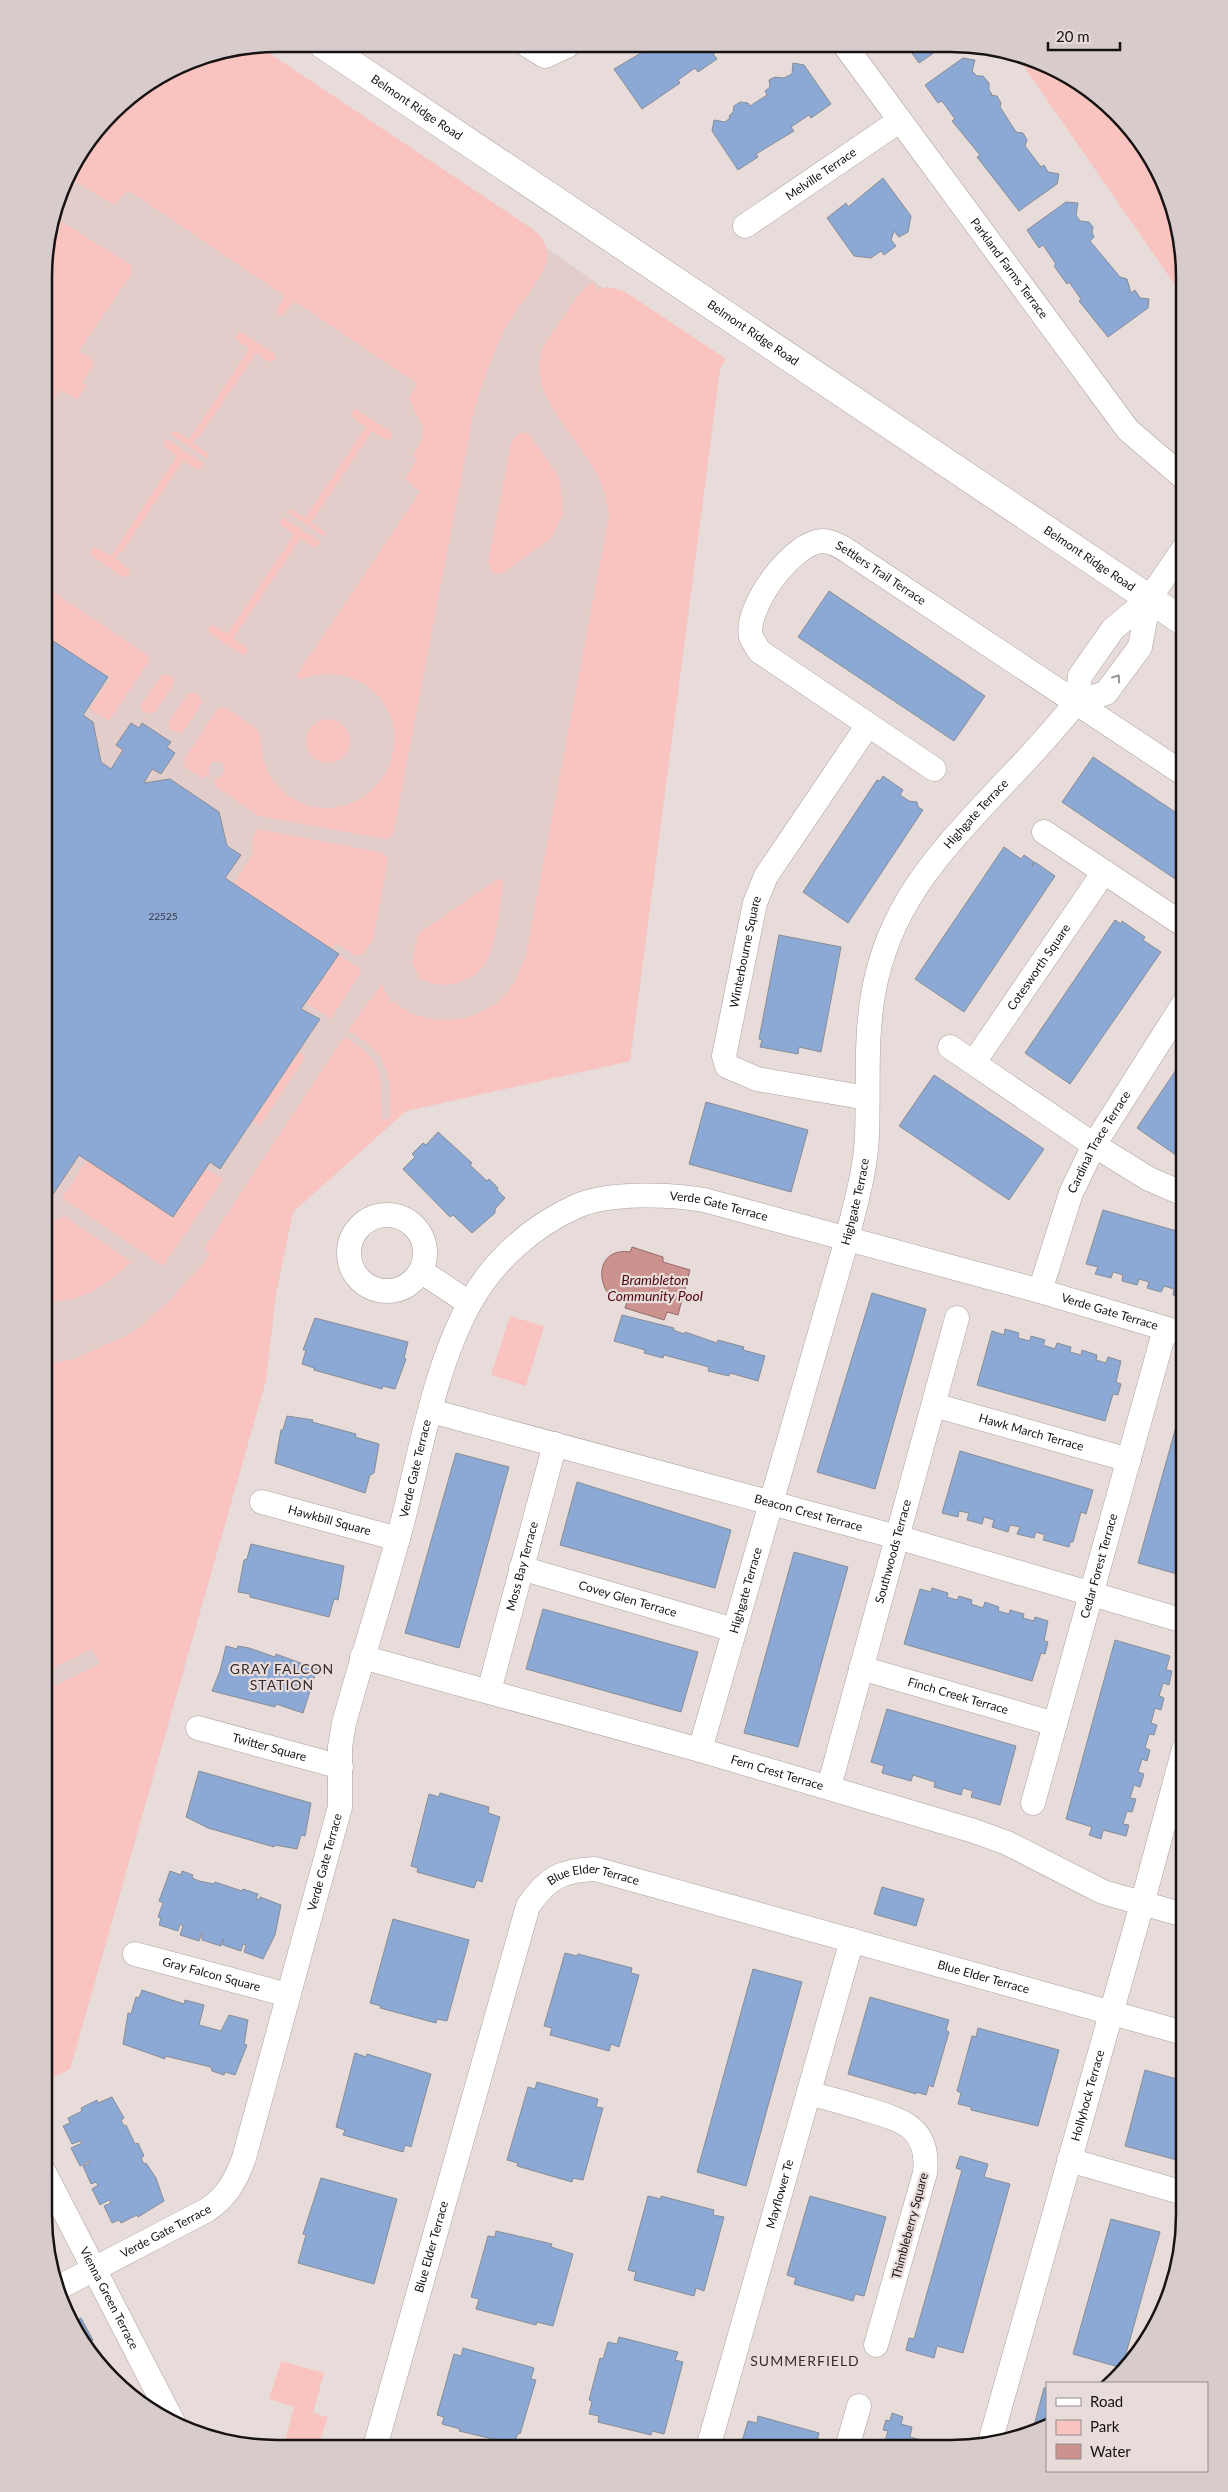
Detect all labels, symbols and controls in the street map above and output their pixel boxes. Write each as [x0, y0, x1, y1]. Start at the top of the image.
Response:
scale bar [1048, 20, 1120, 52]
text: 20 m [1056, 27, 1090, 45]
street label: Belmont Ridge Road [368, 71, 466, 143]
street label: Melville Terrace [782, 144, 859, 203]
street label: Parkland Farms Terrace [967, 215, 1051, 321]
street label: Belmont Ridge Road [705, 297, 802, 369]
street label: Belmont Ridge Road [1041, 522, 1138, 594]
street label: Settlers Trail Terrace [833, 537, 929, 608]
one-way arrow [1111, 674, 1120, 684]
street label: Highgate Terrace [940, 776, 1011, 851]
street label: Winterbourne Square [726, 893, 764, 1009]
house number: 22525 [148, 910, 178, 922]
street label: Cotesworth Square [1004, 921, 1073, 1013]
street label: Cardinal Trace Terrace [1064, 1088, 1133, 1196]
street label: Highgate Terrace [838, 1157, 872, 1247]
street label: Verde Gate Terrace [669, 1188, 770, 1224]
water label: Brambleton Community Pool [607, 1271, 703, 1304]
street label: Verde Gate Terrace [1060, 1290, 1160, 1333]
street label: Hawk March Terrace [977, 1410, 1086, 1454]
street label: Verde Gate Terrace [396, 1418, 434, 1519]
street label: Beacon Crest Terrace [753, 1491, 864, 1534]
street label: Southwoods Terrace [871, 1498, 914, 1605]
street label: Hawkbill Square [287, 1501, 373, 1538]
street label: Cedar Forest Terrace [1077, 1512, 1120, 1620]
street label: Moss Bay Terrace [503, 1520, 541, 1613]
street label: Highgate Terrace [726, 1546, 765, 1635]
street label: Covey Glen Terrace [577, 1577, 679, 1620]
district label: GRAY FALCON STATION [230, 1660, 334, 1693]
street label: Finch Creek Terrace [906, 1674, 1010, 1717]
street label: Twitter Square [231, 1730, 308, 1764]
street label: Fern Crest Terrace [729, 1752, 825, 1793]
street label: Verde Gate Terrace [304, 1812, 345, 1913]
street label: Blue Elder Terrace [544, 1861, 641, 1888]
street label: Gray Falcon Square [161, 1954, 262, 1994]
street label: Blue Elder Terrace [936, 1957, 1031, 1997]
street label: Hollyhock Terrace [1067, 2048, 1107, 2143]
street label: Mayflower Te [763, 2158, 796, 2230]
street label: Thimbleberry Square [888, 2171, 931, 2281]
street label: Blue Elder Terrace [411, 2199, 451, 2294]
street label: Verde Gate Terrace [118, 2201, 214, 2261]
street label: Vienna Green Terrace [77, 2244, 142, 2352]
district label: SUMMERFIELD [750, 2352, 860, 2369]
legend [1046, 2382, 1208, 2472]
text: Road [1090, 2392, 1123, 2410]
text: Park [1090, 2417, 1120, 2435]
text: Water [1090, 2442, 1131, 2460]

